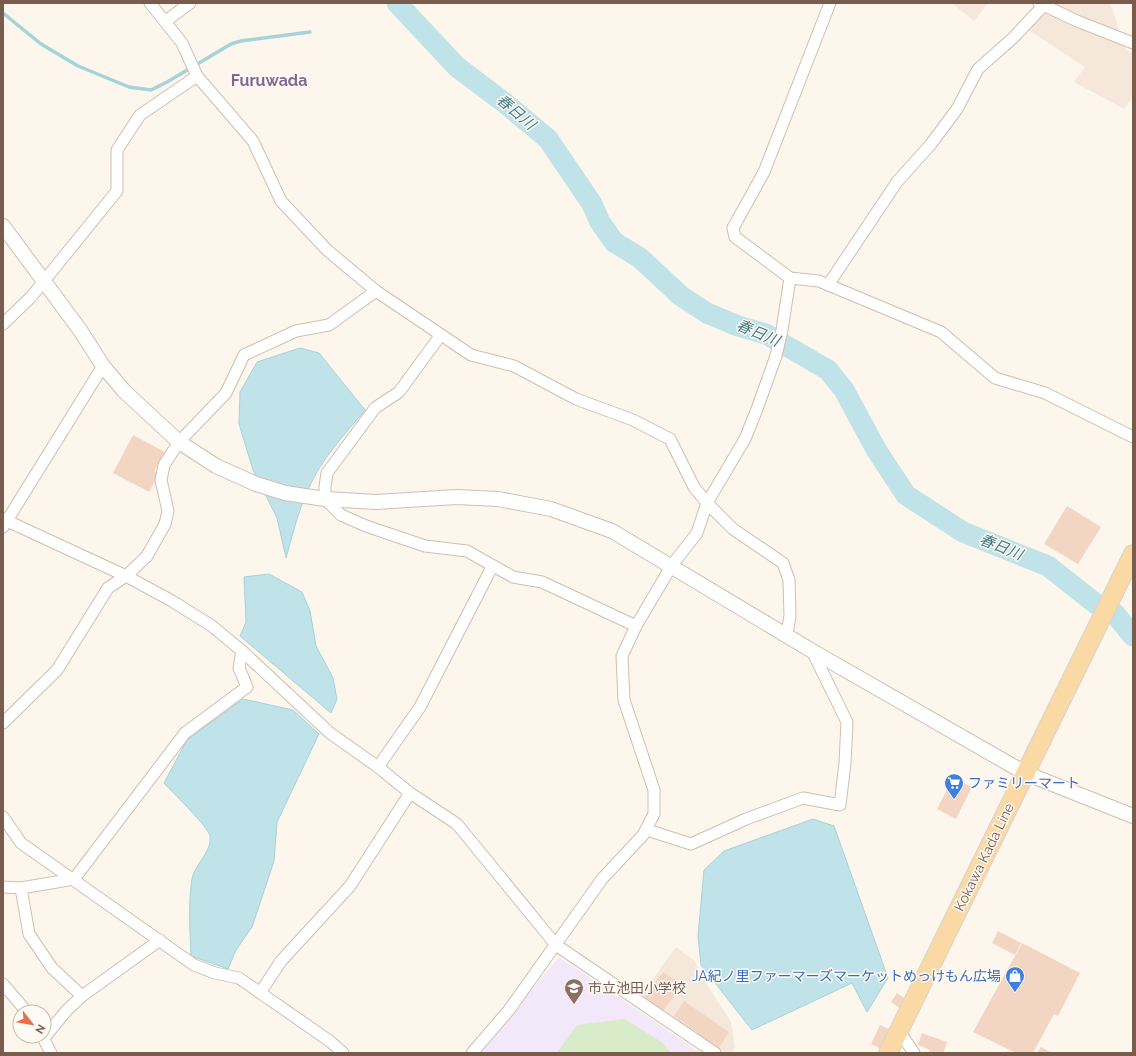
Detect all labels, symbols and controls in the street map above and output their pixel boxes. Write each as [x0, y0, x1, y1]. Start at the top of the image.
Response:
district label: Furuwada [231, 71, 307, 90]
water label: 春日川 [493, 91, 541, 135]
water label: 春日川 [734, 316, 784, 351]
water label: 春日川 [977, 530, 1027, 565]
supermarket icon: ファミリーマート [943, 772, 965, 800]
place label: ファミリーマート [968, 775, 1080, 791]
street label: Kokawa Kada Line [951, 800, 1017, 914]
shop icon: JA紀ノ里ファーマーズマーケットめっけもん広場 [1004, 965, 1026, 993]
place label: JA紀ノ里ファーマーズマーケットめっけもん広場 [692, 968, 1001, 984]
school or university icon: 市立池田小学校 [563, 977, 585, 1005]
place label: 市立池田小学校 [588, 980, 686, 996]
north arrow [12, 1004, 52, 1044]
text: N [32, 1022, 48, 1036]

